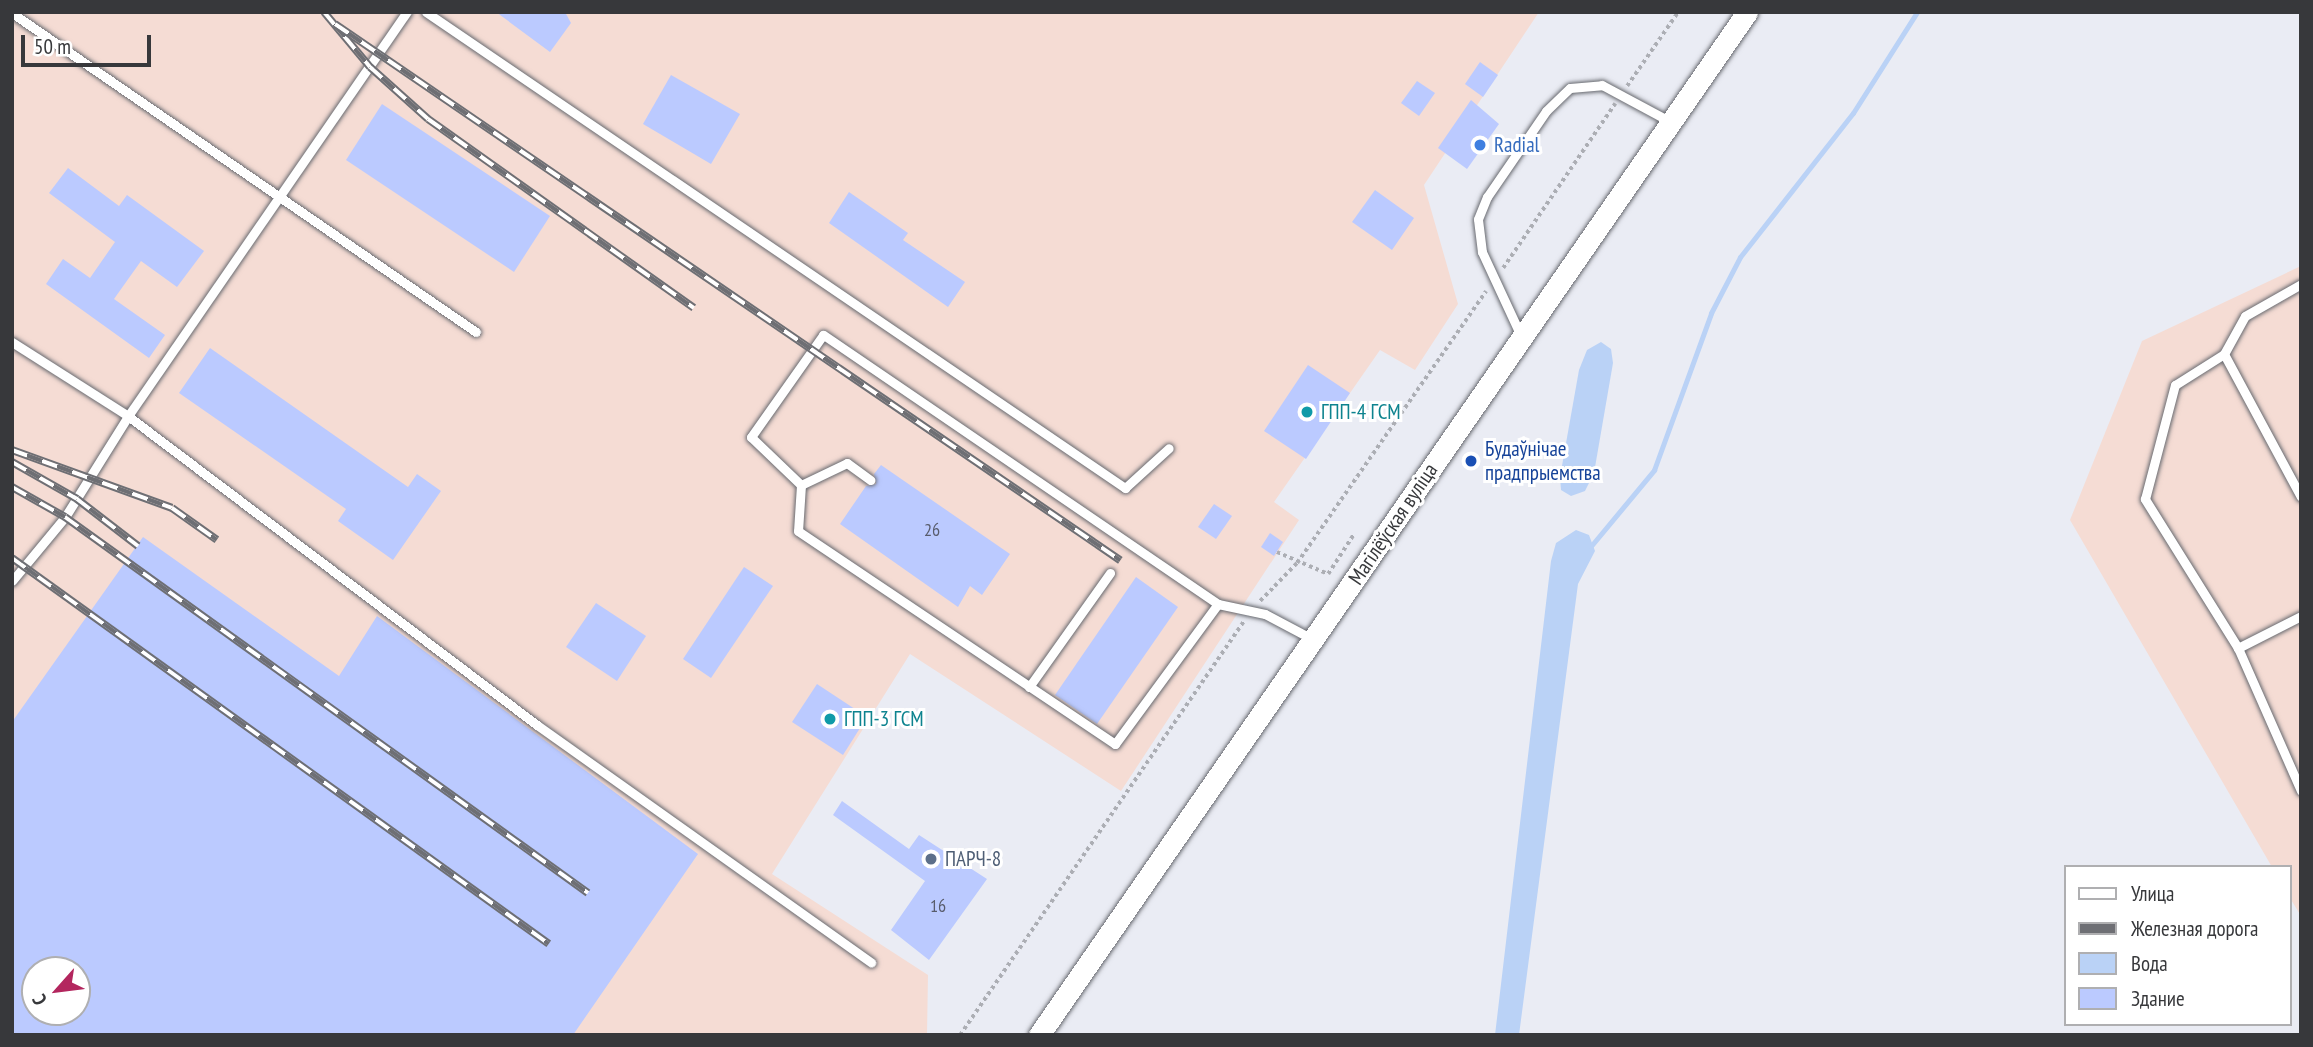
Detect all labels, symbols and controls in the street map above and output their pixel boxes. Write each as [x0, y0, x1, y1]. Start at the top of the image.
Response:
scale bar [24, 21, 154, 65]
text: 50 m [34, 33, 71, 60]
place label: Radial [1494, 132, 1539, 158]
marker: Radial [1472, 137, 1488, 153]
place label: ГПП-4 ГСМ [1321, 399, 1401, 425]
marker: ГПП-4 ГСМ [1299, 404, 1315, 420]
place label: Будаўнічае прадпрыемства [1485, 436, 1601, 486]
marker: Будаўнічае прадпрыемства [1463, 453, 1479, 469]
street label: Магілёўская вуліца [1343, 459, 1443, 589]
house number: 26 [924, 519, 940, 541]
place label: ГПП-3 ГСМ [844, 706, 924, 732]
marker: ГПП-3 ГСМ [822, 711, 838, 727]
place label: ПАРЧ-8 [945, 846, 1001, 872]
marker: ПАРЧ-8 [923, 851, 939, 867]
legend [2064, 865, 2292, 1026]
text: Улица [2131, 880, 2174, 907]
house number: 16 [930, 895, 946, 917]
text: Железная дорога [2131, 915, 2258, 942]
text: Вода [2131, 950, 2168, 977]
north arrow [21, 956, 91, 1026]
text: Здание [2131, 985, 2185, 1012]
text: С [27, 990, 52, 1009]

